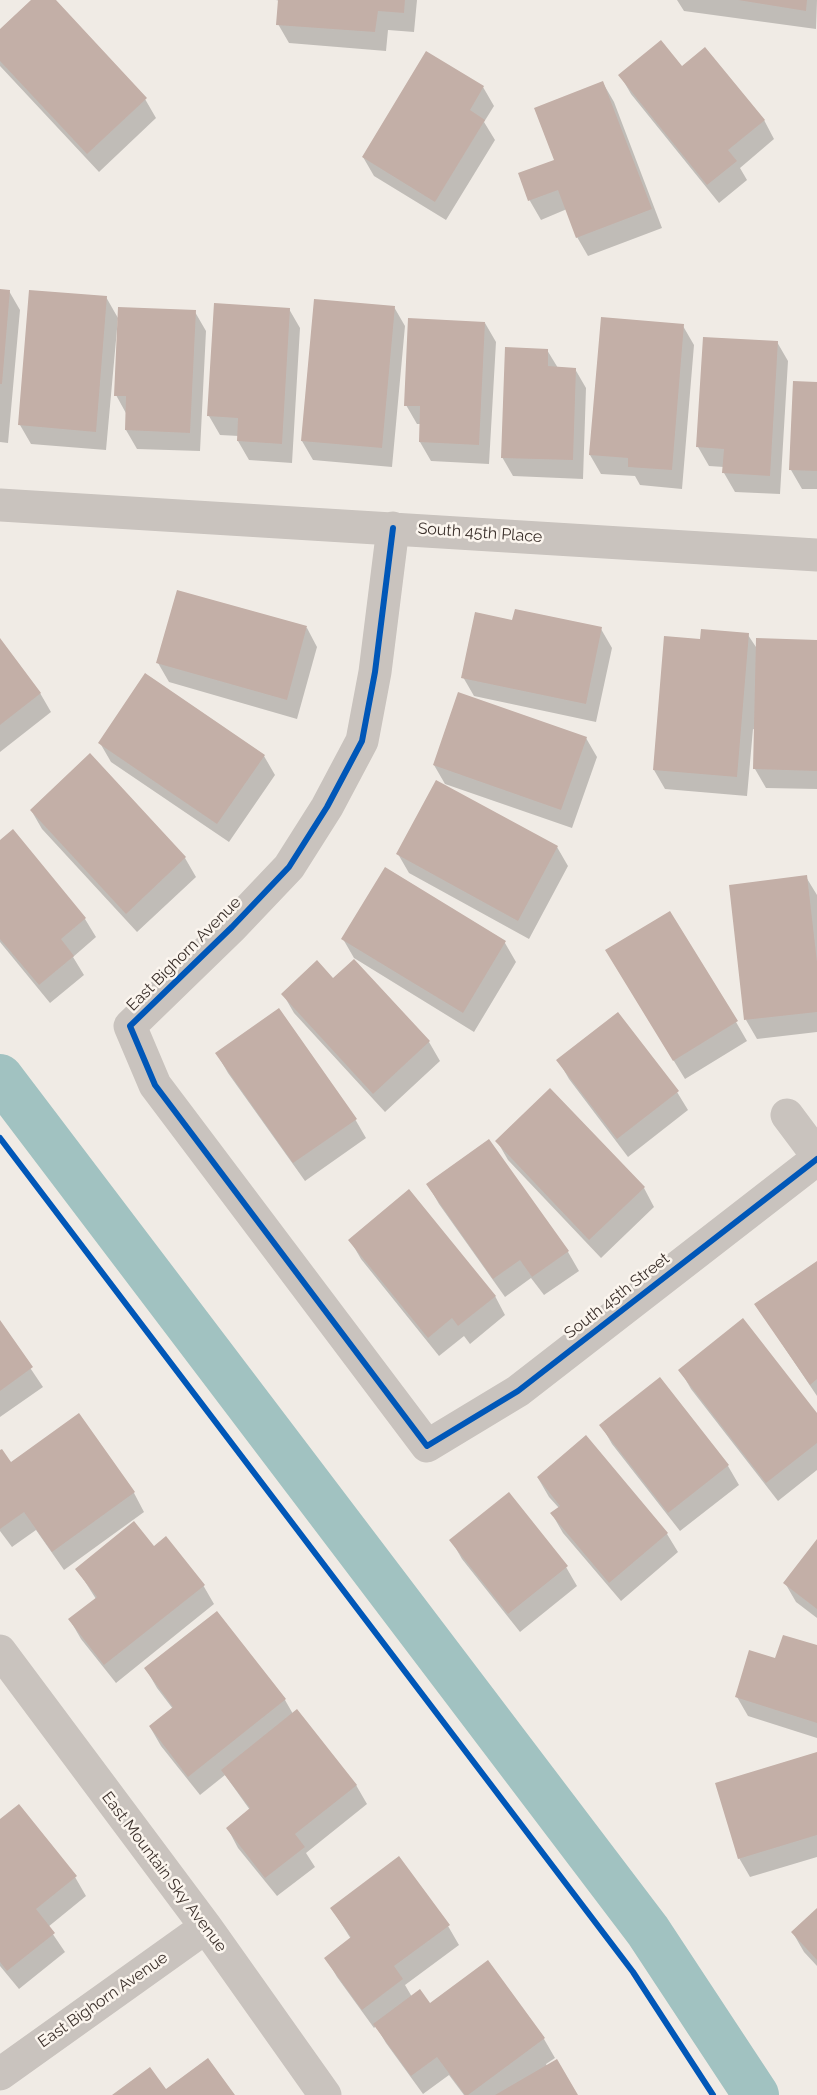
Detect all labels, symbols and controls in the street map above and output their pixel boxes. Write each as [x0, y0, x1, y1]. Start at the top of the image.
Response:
street label: South 45th Place [417, 519, 543, 547]
street label: East Bighorn Avenue [123, 893, 245, 1015]
street label: South 45th Street [561, 1249, 673, 1343]
street label: East Mountain Sky Avenue [97, 1788, 231, 1956]
street label: East Bighorn Avenue [35, 1948, 171, 2052]

